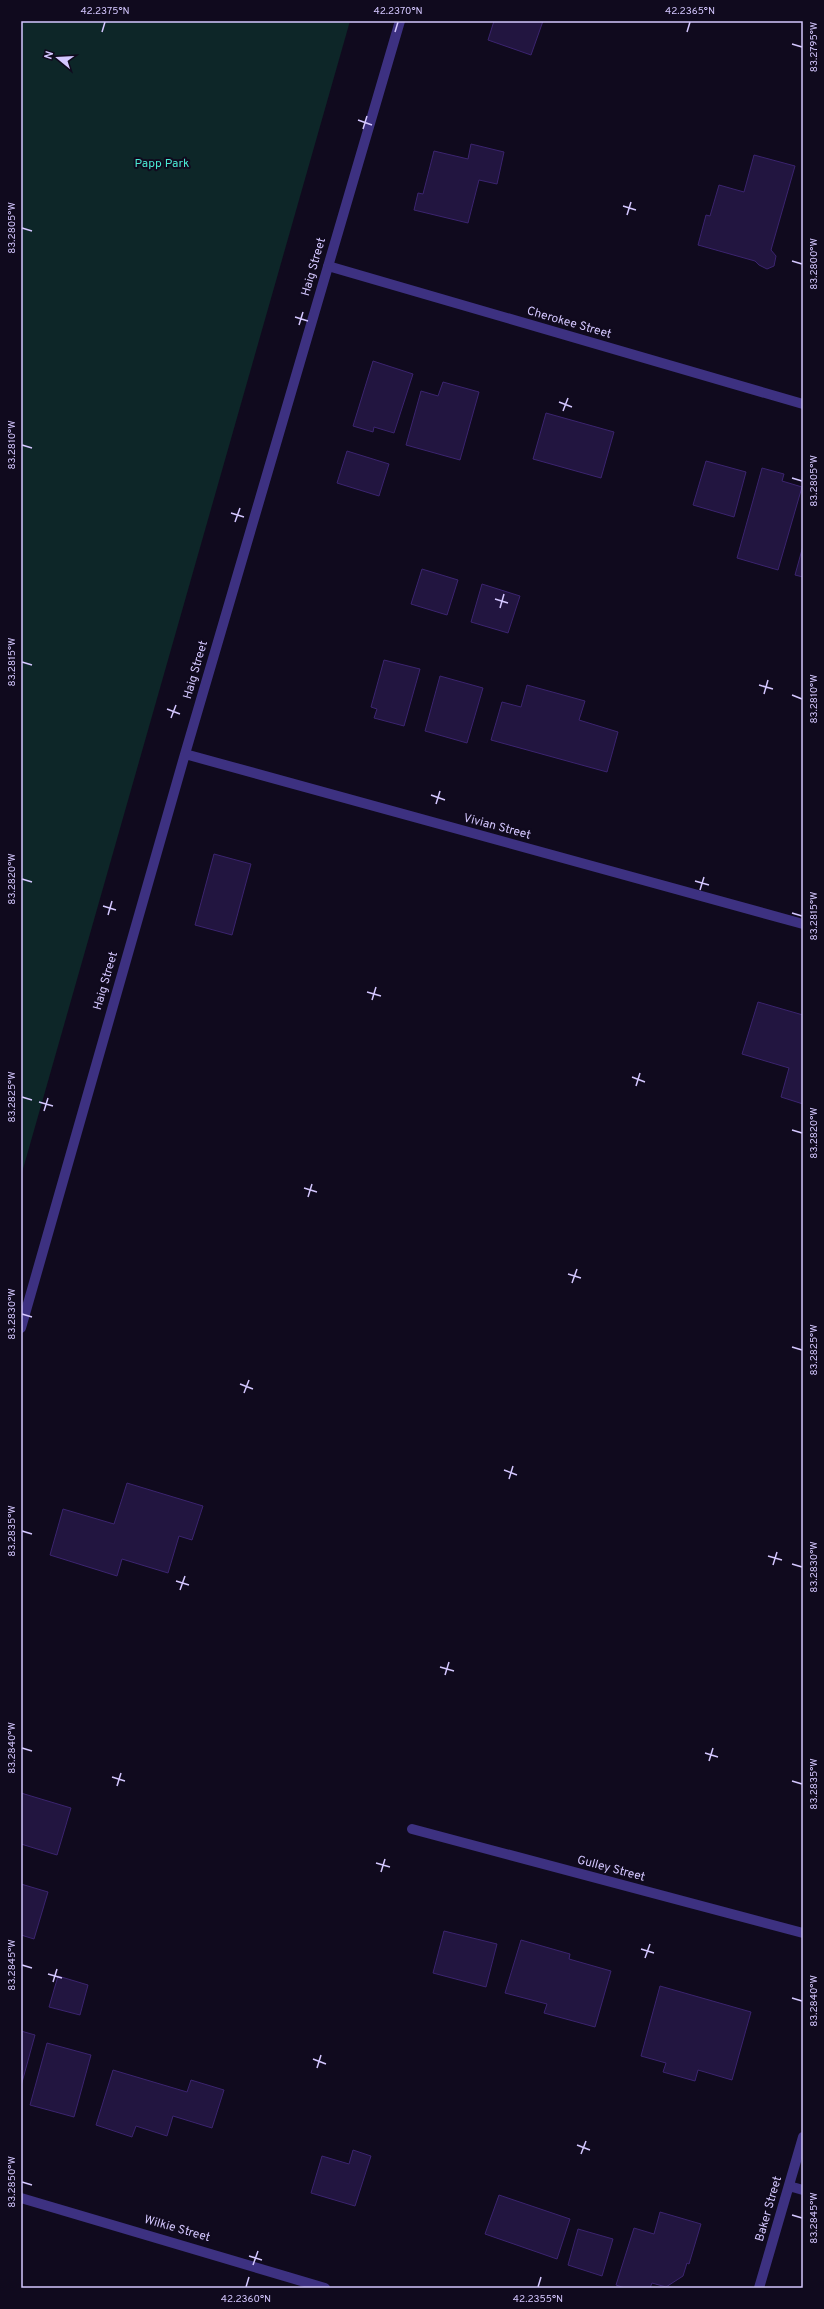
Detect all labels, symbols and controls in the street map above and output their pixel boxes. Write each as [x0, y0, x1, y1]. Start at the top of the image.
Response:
text: 42.2375°N [80, 5, 130, 18]
text: 42.2370°N [373, 5, 423, 18]
text: 42.2365°N [665, 5, 715, 18]
text: 83.2795°W [808, 22, 821, 72]
north arrow [38, 38, 78, 78]
text: N [42, 49, 57, 61]
park label: Papp Park [135, 156, 189, 172]
text: 83.2805°W [6, 202, 19, 254]
street label: Haig Street [298, 236, 330, 298]
text: 83.2800°W [808, 238, 821, 290]
street label: Cherokee Street [525, 303, 613, 343]
text: 83.2810°W [6, 420, 19, 470]
text: 83.2805°W [808, 455, 821, 507]
text: 83.2815°W [6, 638, 19, 686]
street label: Haig Street [180, 639, 212, 701]
text: 83.2810°W [808, 674, 821, 724]
street label: Vivian Street [462, 810, 532, 844]
text: 83.2820°W [6, 853, 19, 905]
text: 83.2815°W [808, 892, 821, 940]
street label: Haig Street [90, 950, 122, 1012]
text: 83.2825°W [6, 1071, 19, 1123]
text: 83.2820°W [808, 1107, 821, 1159]
text: 83.2830°W [6, 1288, 19, 1340]
text: 83.2825°W [808, 1324, 821, 1376]
text: 83.2835°W [6, 1505, 19, 1557]
text: 83.2830°W [808, 1541, 821, 1593]
text: 83.2840°W [6, 1722, 19, 1774]
text: 83.2835°W [808, 1758, 821, 1810]
street label: Gulley Street [575, 1852, 647, 1886]
text: 83.2845°W [6, 1939, 19, 1991]
text: 83.2840°W [808, 1975, 821, 2027]
text: 83.2850°W [6, 2156, 19, 2208]
street label: Baker Street [752, 2174, 786, 2244]
text: 83.2845°W [808, 2192, 821, 2244]
street label: Wilkie Street [142, 2212, 212, 2246]
text: 42.2360°N [221, 2293, 271, 2306]
text: 42.2355°N [513, 2293, 563, 2306]

